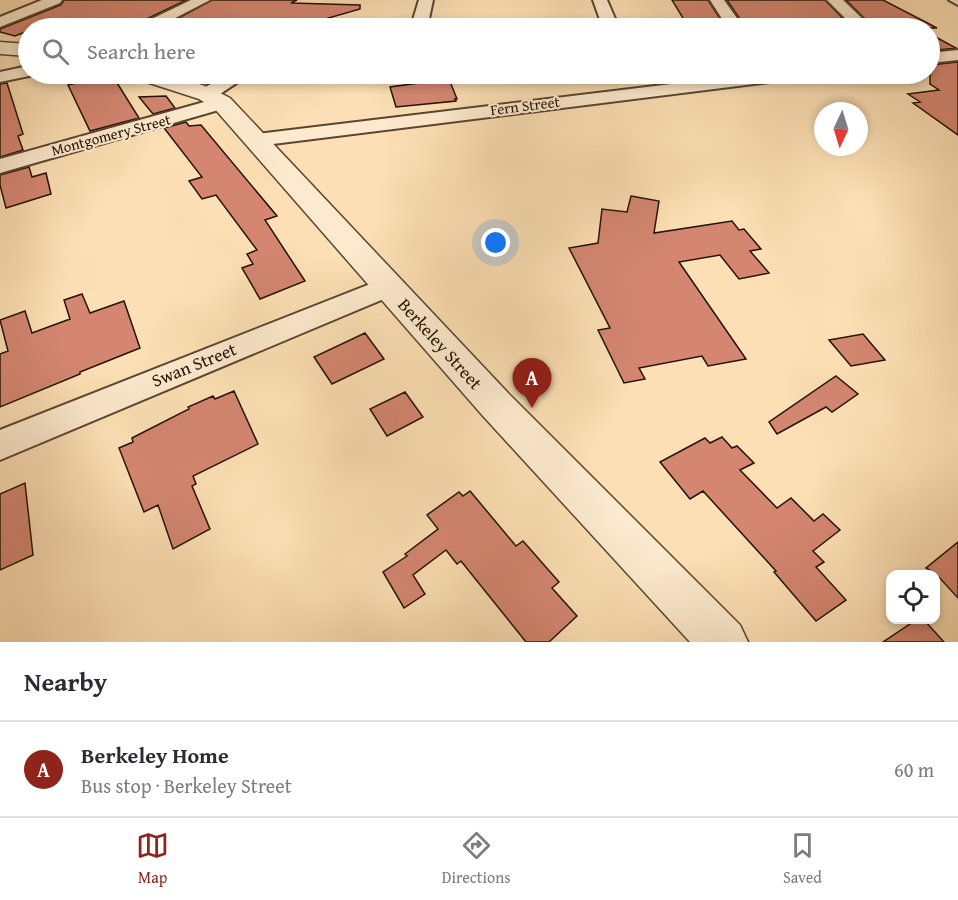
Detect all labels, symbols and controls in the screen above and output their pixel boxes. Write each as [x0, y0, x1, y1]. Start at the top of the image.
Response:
search box [18, 18, 940, 84]
icon: search [39, 35, 72, 68]
text: Search here [87, 35, 196, 67]
street label: Fern Street [489, 91, 561, 120]
north arrow [814, 102, 868, 156]
street label: Montgomery Street [49, 108, 174, 161]
your location [481, 228, 510, 257]
street label: Berkeley Street [392, 292, 489, 396]
street label: Swan Street [147, 335, 241, 394]
pin: A [512, 358, 552, 408]
map controls [886, 570, 940, 624]
button: locate [886, 570, 940, 624]
text: Nearby [24, 662, 107, 701]
text: Berkeley Home [81, 739, 229, 771]
text: A [37, 755, 50, 784]
text: 60 m [894, 755, 934, 784]
text: Bus stop · Berkeley Street [81, 771, 292, 800]
tab: Map [136, 829, 169, 889]
tab: Directions [442, 829, 511, 889]
tab: Saved [783, 829, 822, 889]

